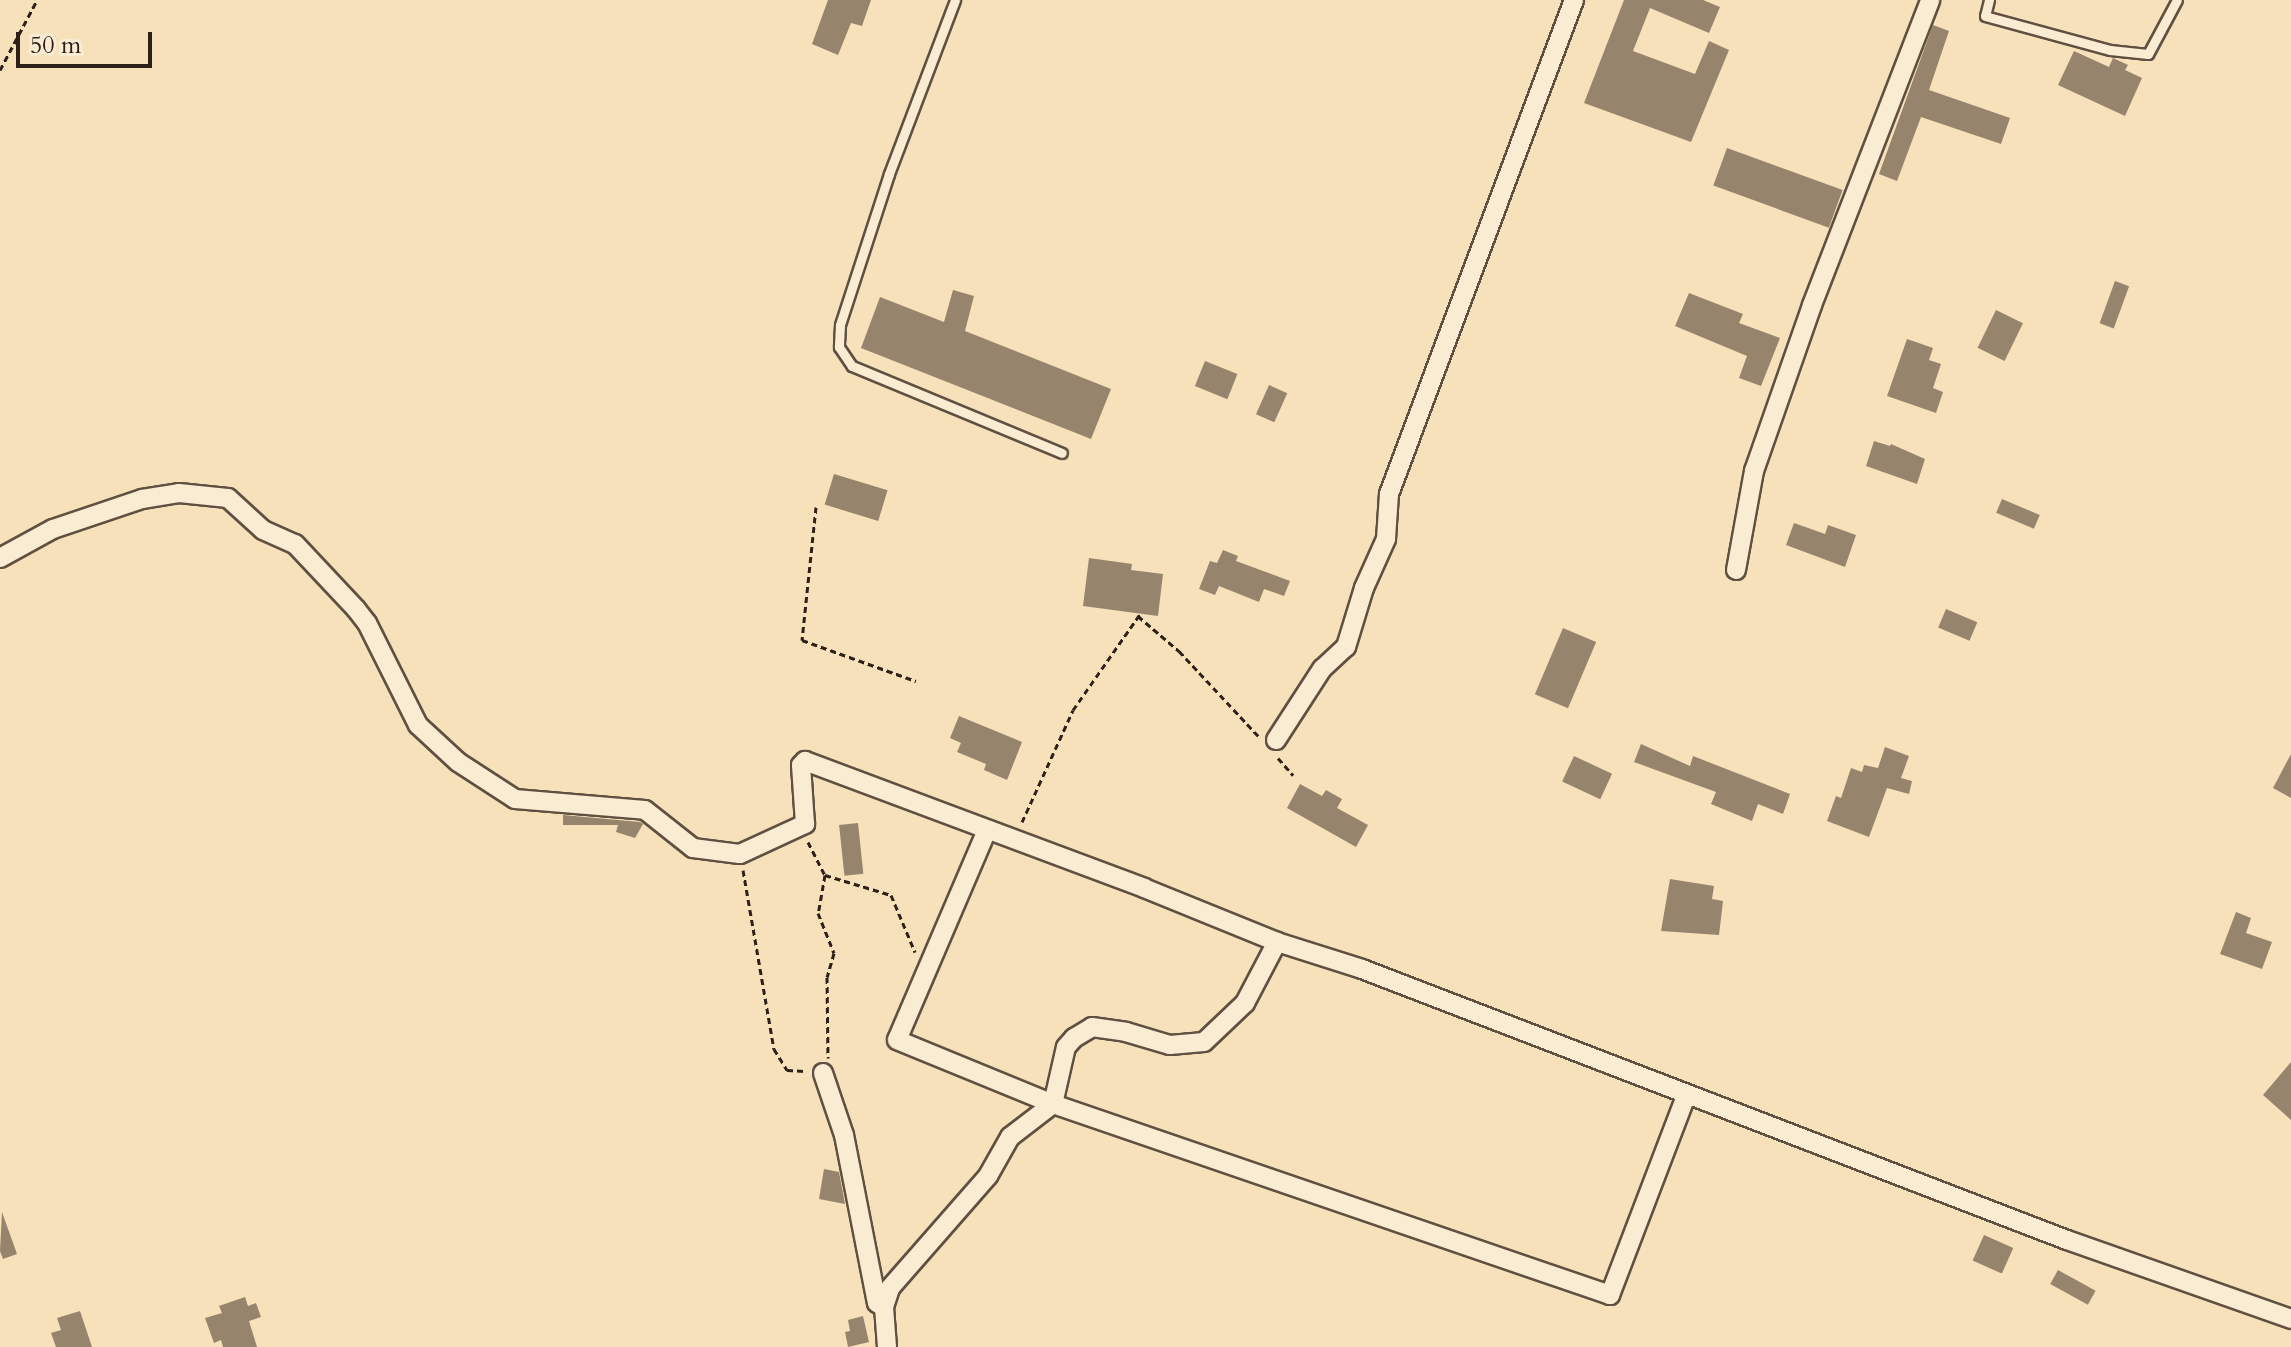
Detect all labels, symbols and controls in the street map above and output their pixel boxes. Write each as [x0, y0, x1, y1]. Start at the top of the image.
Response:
scale bar [20, 16, 156, 66]
text: 50 m [30, 29, 81, 62]

